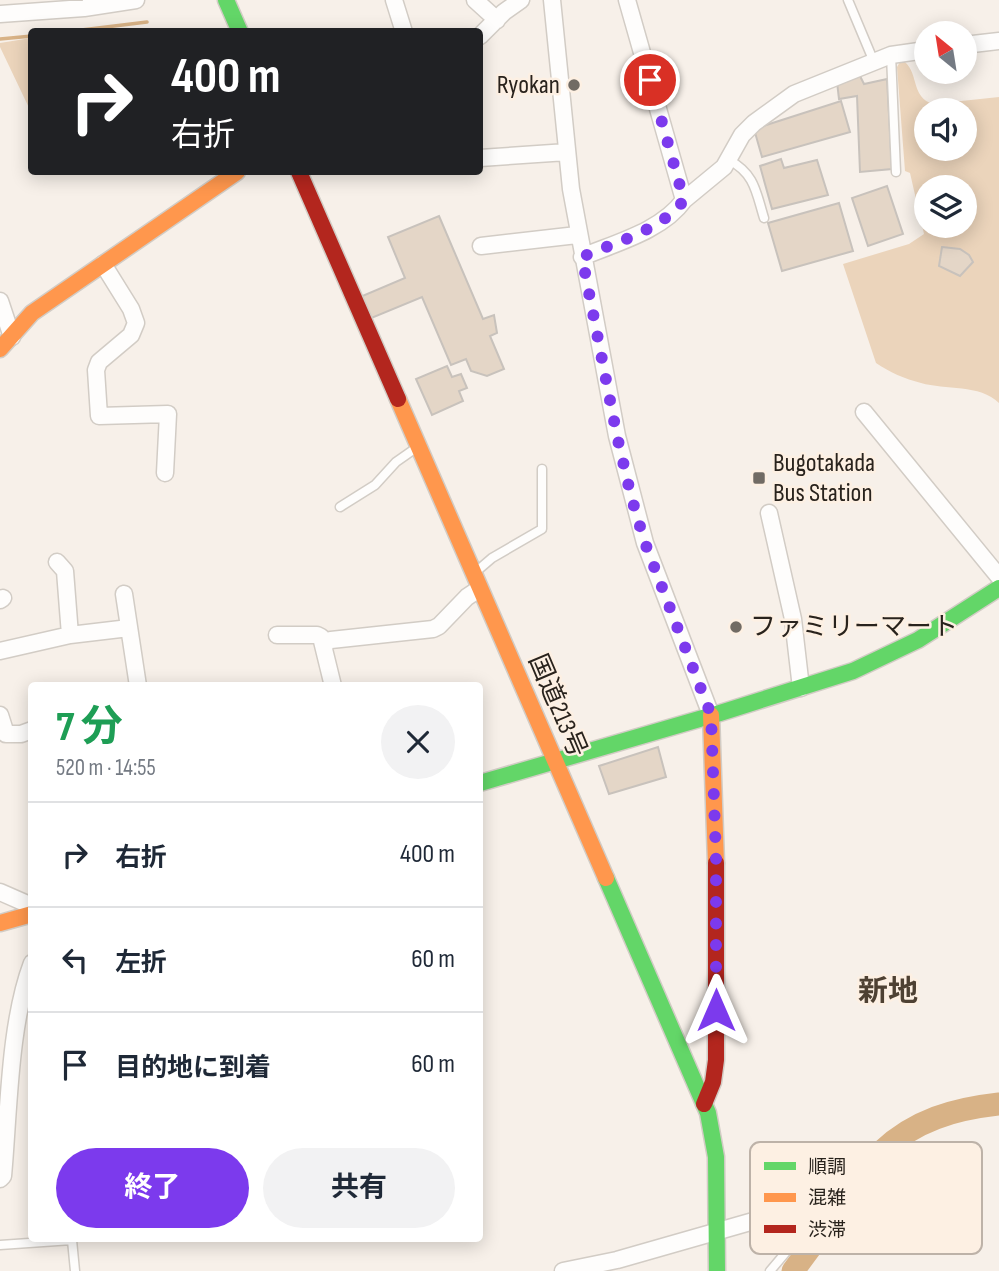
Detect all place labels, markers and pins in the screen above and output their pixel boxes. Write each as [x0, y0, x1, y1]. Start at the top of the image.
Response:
pin [620, 50, 680, 110]
place label: Ryokan [497, 70, 560, 101]
marker: Ryokan [566, 77, 582, 93]
place label: Bugotakada Bus Station [773, 448, 875, 509]
marker: Bugotakada Bus Station [751, 470, 767, 486]
place label: ファミリーマート [750, 612, 958, 643]
marker: ファミリーマート [728, 619, 744, 635]

